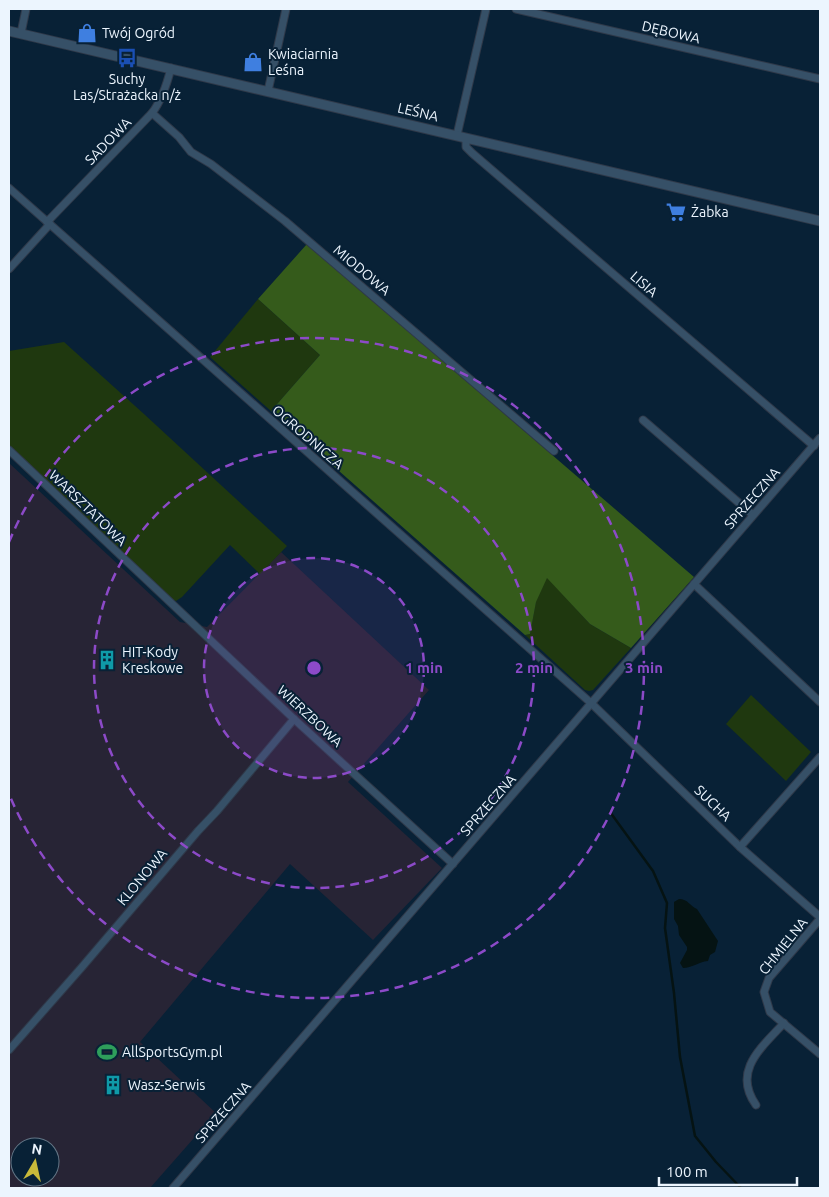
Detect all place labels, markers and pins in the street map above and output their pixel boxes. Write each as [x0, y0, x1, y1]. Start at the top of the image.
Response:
shop icon: Twój Ogród [76, 22, 98, 44]
place label: Twój Ogród [102, 25, 175, 41]
place label: Kwiaciarnia Leśna [268, 46, 338, 78]
bus stop icon: Suchy Las/Strażacka n/ż [116, 47, 138, 69]
shop icon: Kwiaciarnia Leśna [242, 51, 264, 73]
place label: Suchy Las/Strażacka n/ż [73, 71, 181, 103]
supermarket icon: Żabka [665, 201, 687, 223]
place label: Żabka [691, 204, 729, 220]
place label: HIT-Kody Kreskowe [122, 644, 183, 676]
building icon: HIT-Kody Kreskowe [96, 649, 118, 671]
centre of rings [305, 659, 323, 677]
sports icon: AllSportsGym.pl [96, 1041, 118, 1063]
place label: AllSportsGym.pl [122, 1044, 223, 1060]
building icon: Wasz-Serwis [102, 1074, 124, 1096]
place label: Wasz-Serwis [128, 1077, 205, 1093]

